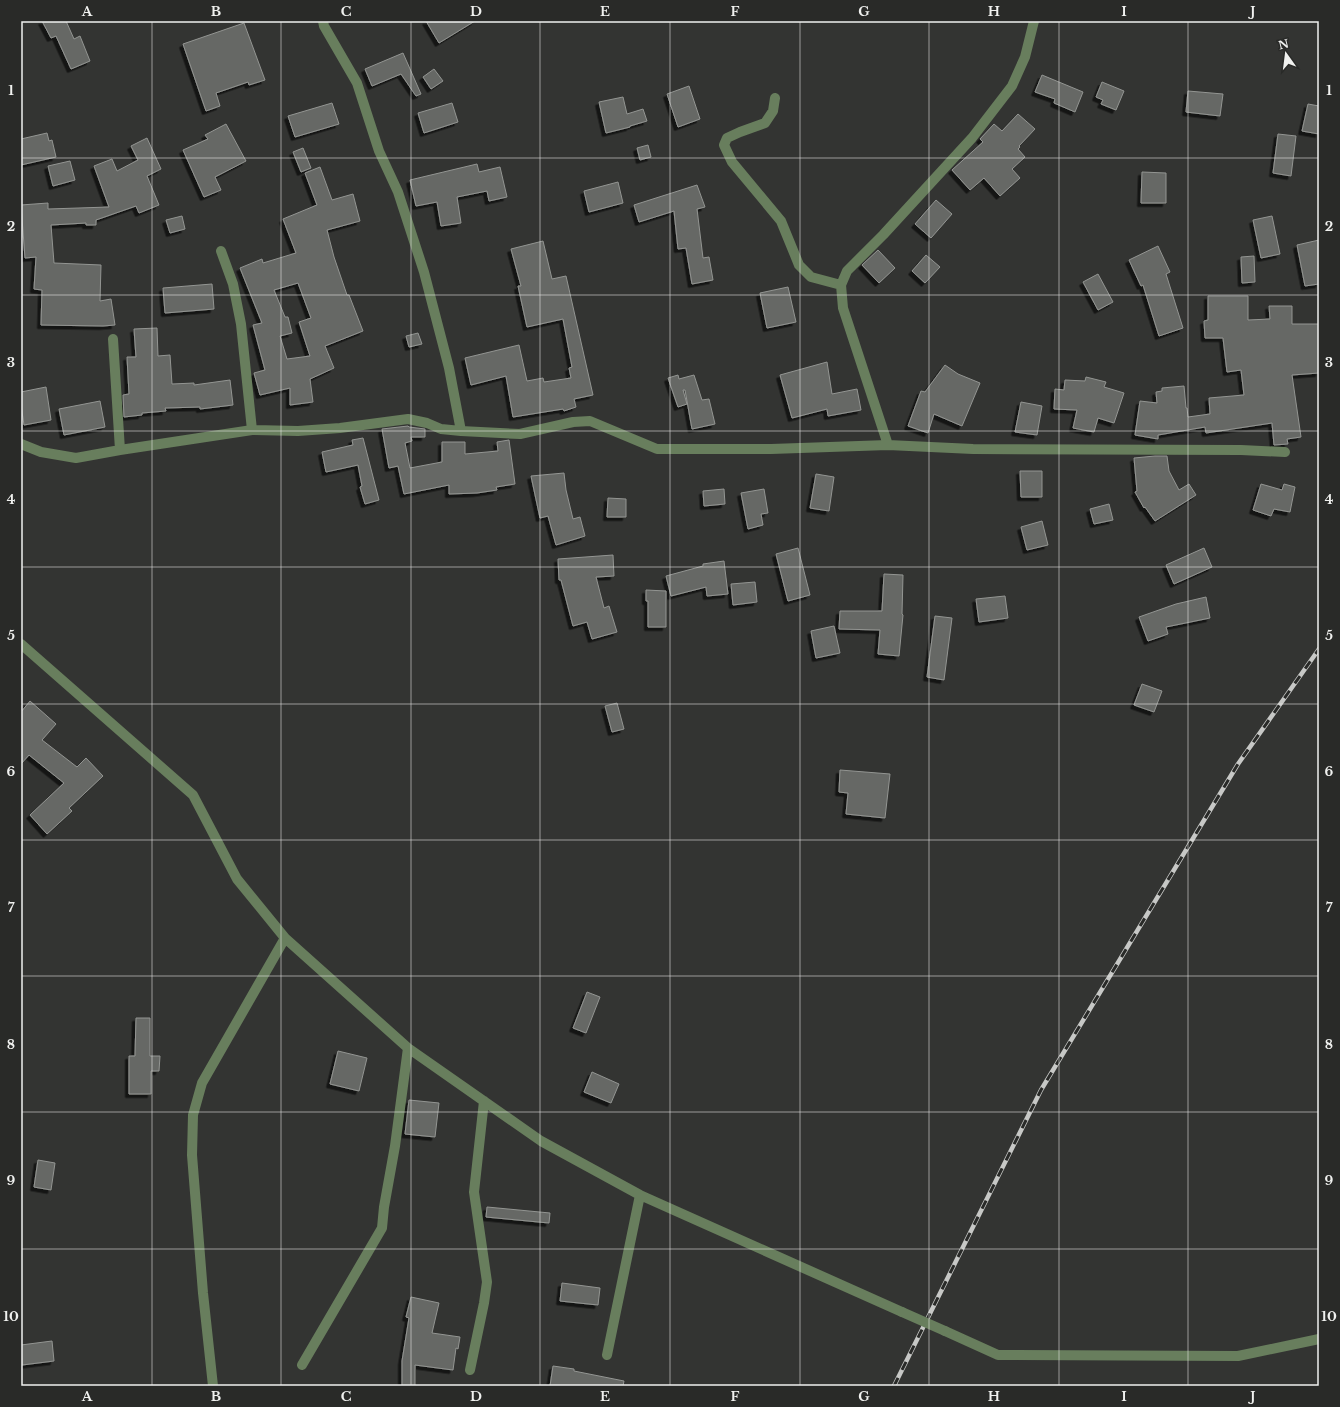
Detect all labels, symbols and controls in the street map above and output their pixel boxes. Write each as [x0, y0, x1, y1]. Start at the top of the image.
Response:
text: A [81, 3, 93, 20]
text: B [211, 3, 221, 20]
text: C [341, 3, 352, 20]
text: D [470, 3, 482, 20]
text: E [600, 3, 610, 20]
text: F [731, 3, 740, 20]
text: G [858, 3, 870, 20]
text: H [988, 3, 1000, 20]
text: I [1121, 3, 1127, 20]
text: J [1247, 3, 1256, 20]
north arrow [1266, 34, 1306, 74]
text: N [1277, 36, 1291, 52]
text: 1 [8, 82, 14, 99]
text: 1 [1326, 82, 1332, 99]
text: 2 [7, 218, 15, 235]
text: 2 [1325, 218, 1333, 235]
text: 3 [7, 354, 15, 371]
text: 3 [1325, 354, 1333, 371]
text: 4 [7, 491, 16, 508]
text: 4 [1325, 491, 1334, 508]
text: 5 [7, 627, 15, 644]
text: 5 [1325, 627, 1333, 644]
text: 6 [7, 763, 16, 780]
text: 6 [1325, 763, 1334, 780]
text: 7 [8, 899, 15, 916]
text: 7 [1326, 899, 1333, 916]
text: 8 [7, 1036, 15, 1053]
text: 8 [1325, 1036, 1333, 1053]
text: 9 [7, 1172, 16, 1189]
text: 9 [1325, 1172, 1334, 1189]
text: 10 [3, 1308, 19, 1325]
text: 10 [1321, 1308, 1337, 1325]
text: A [81, 1388, 93, 1405]
text: B [211, 1388, 221, 1405]
text: C [341, 1388, 352, 1405]
text: D [470, 1388, 482, 1405]
text: E [600, 1388, 610, 1405]
text: F [731, 1388, 740, 1405]
text: G [858, 1388, 870, 1405]
text: H [988, 1388, 1000, 1405]
text: I [1121, 1388, 1127, 1405]
text: J [1247, 1388, 1256, 1405]

